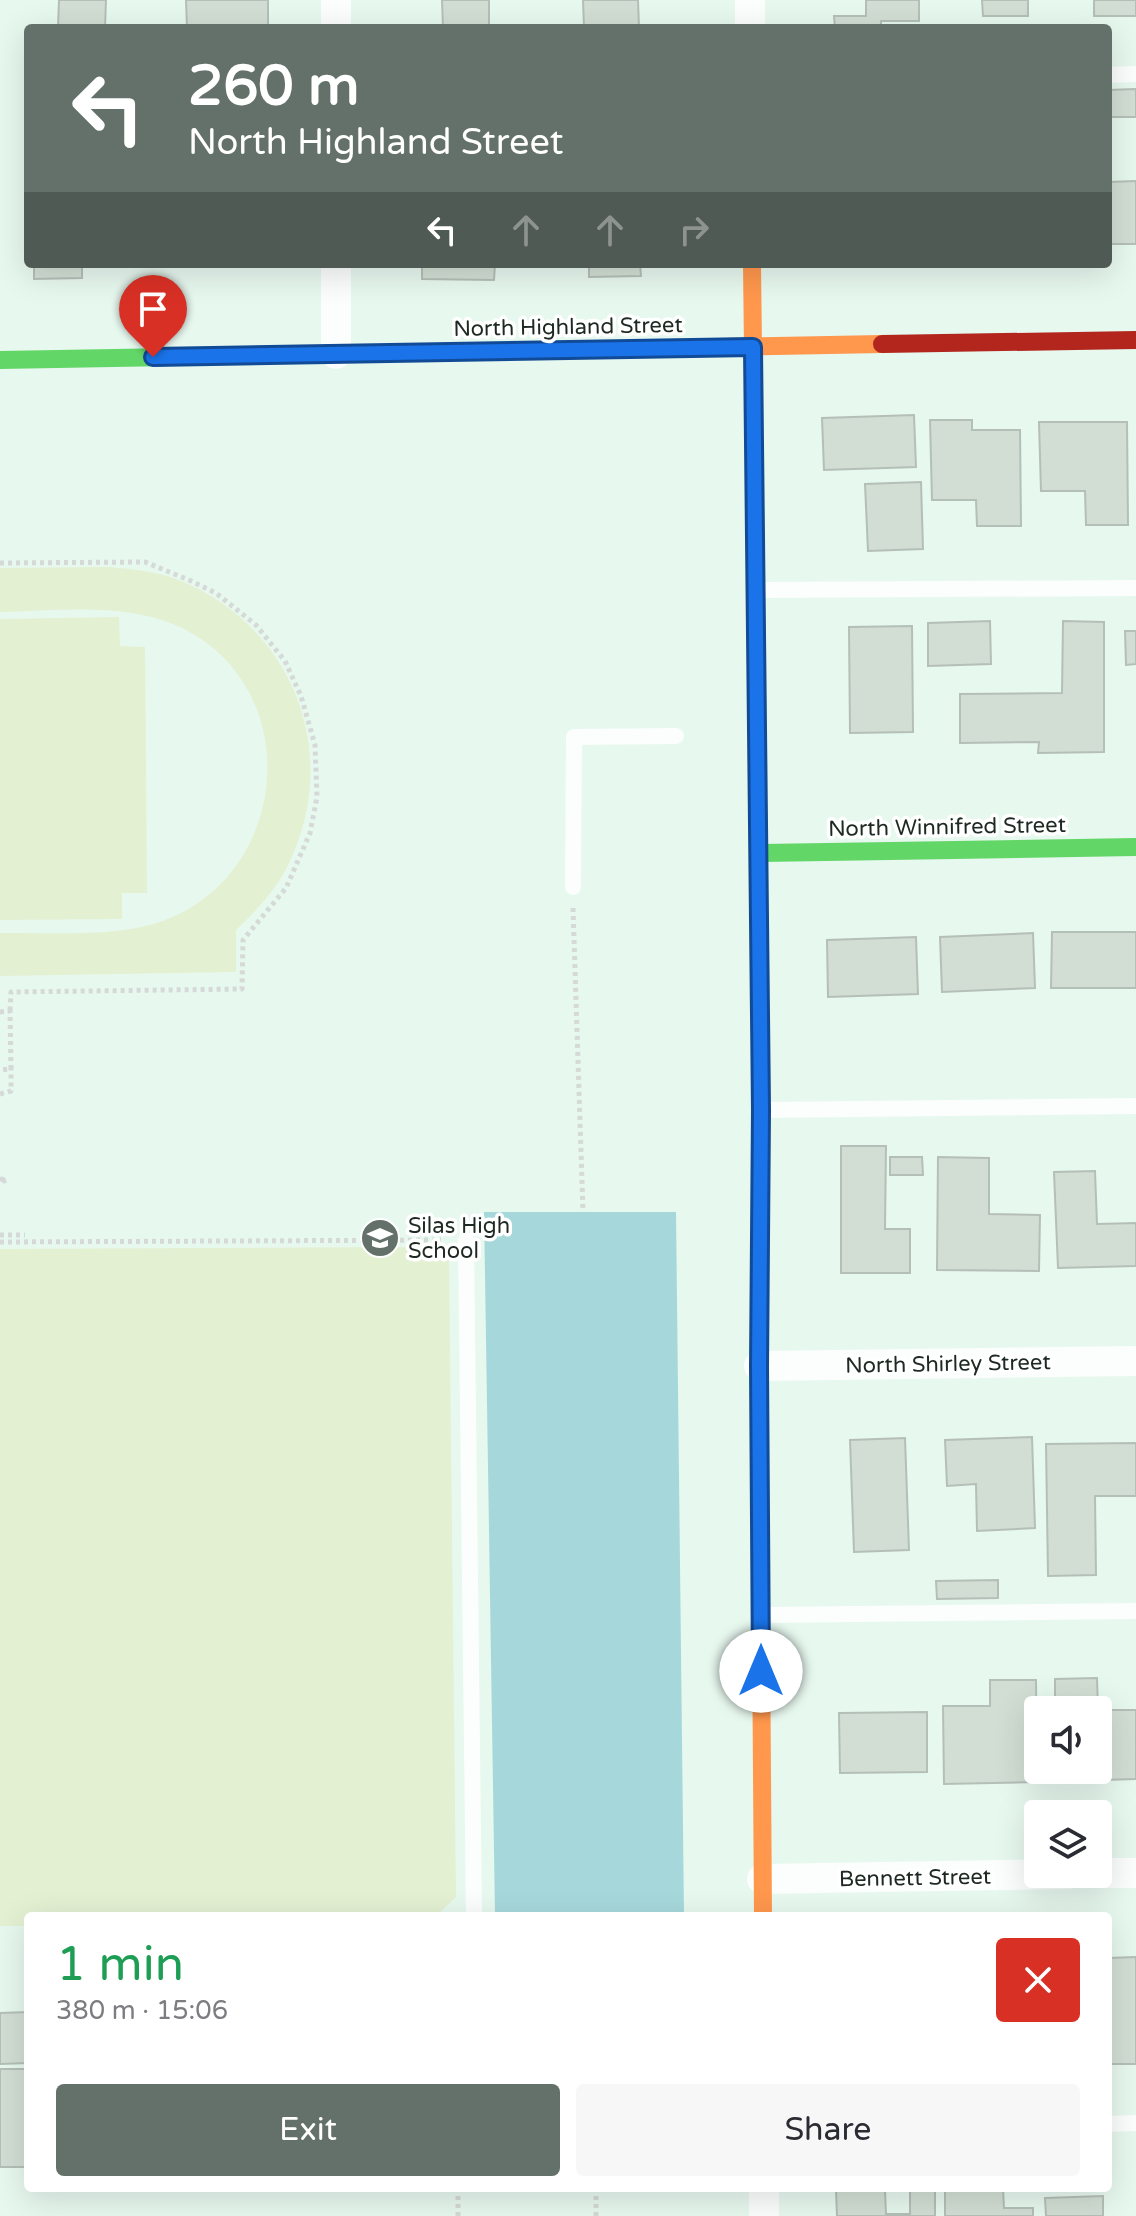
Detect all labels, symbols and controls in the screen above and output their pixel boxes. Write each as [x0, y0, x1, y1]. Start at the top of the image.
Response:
text: 260 m [188, 53, 359, 120]
icon: left [56, 56, 160, 160]
text: North Highland Street [188, 121, 564, 164]
icon: left [420, 208, 464, 252]
icon: ahead [504, 208, 548, 252]
icon: ahead [588, 208, 632, 252]
icon: right [672, 208, 716, 252]
pin [119, 275, 187, 357]
icon: arrive [131, 287, 175, 331]
street label: North Highland Street [453, 312, 683, 342]
street label: North Winnifred Street [828, 812, 1066, 842]
place label: Silas High School [408, 1213, 510, 1264]
school or university icon: Silas High School [359, 1217, 401, 1259]
street label: North Shirley Street [845, 1349, 1051, 1379]
position arrow [719, 1629, 803, 1713]
map controls [1024, 1696, 1112, 1888]
button: sound [1024, 1696, 1112, 1784]
button: layers [1024, 1800, 1112, 1888]
street label: Bennett Street [839, 1864, 991, 1892]
text: 1 min [56, 1936, 184, 1994]
button: close [996, 1938, 1080, 2022]
text: 380 m · 15:06 [56, 1995, 228, 2026]
button: Exit [56, 2084, 560, 2176]
button: Share [576, 2084, 1080, 2176]

